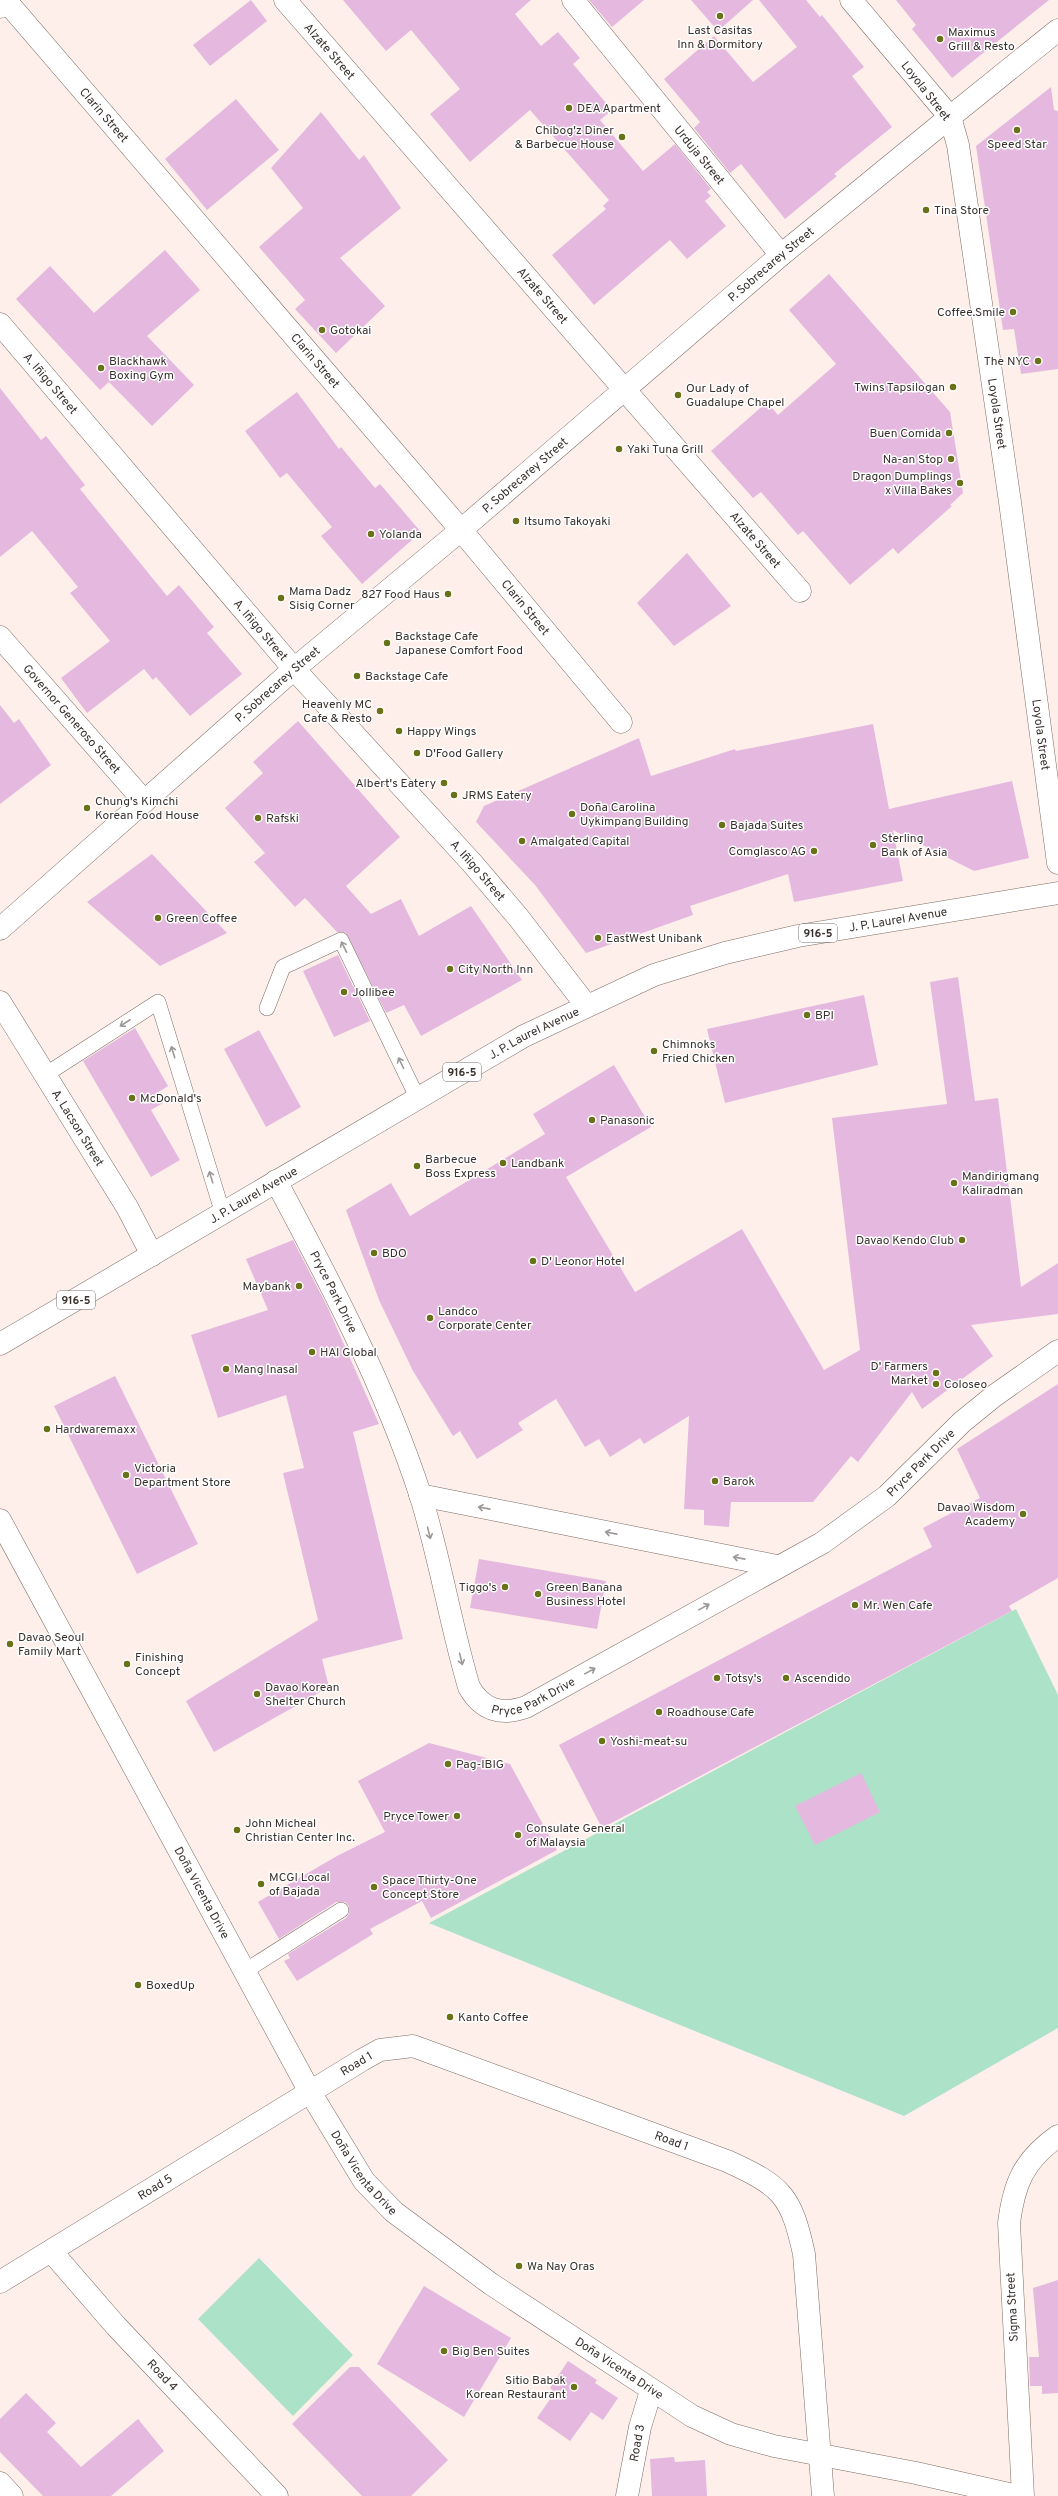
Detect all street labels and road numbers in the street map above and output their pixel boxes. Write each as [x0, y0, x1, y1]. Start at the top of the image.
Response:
street label: Alzate Street [300, 20, 358, 84]
street label: Loyola Street [897, 58, 954, 125]
street label: Clarin Street [75, 85, 132, 147]
street label: Urduja Street [670, 123, 728, 189]
street label: P. Sobrecarey Street [725, 224, 818, 306]
street label: Alzate Street [513, 264, 571, 328]
street label: Clarin Street [286, 330, 343, 392]
street label: A. Iñigo Street [19, 350, 81, 418]
street label: Loyola Street [983, 377, 1009, 451]
street label: P. Sobrecarey Street [479, 435, 572, 517]
street label: Alzate Street [726, 509, 784, 572]
street label: Clarin Street [497, 577, 552, 639]
street label: A. Iñigo Street [229, 596, 291, 665]
street label: P. Sobrecarey Street [232, 643, 324, 726]
street label: Governor Generoso Street [19, 661, 124, 778]
street label: Loyola Street [1027, 698, 1053, 772]
street label: A. Iñigo Street [446, 837, 508, 905]
street label: J. P. Laurel Avenue [848, 904, 949, 936]
road number: 916-5 [799, 924, 837, 942]
street label: J. P. Laurel Avenue [486, 1004, 582, 1064]
road number: 916-5 [443, 1063, 481, 1081]
street label: A. Lacson Street [47, 1087, 107, 1170]
street label: J. P. Laurel Avenue [207, 1164, 301, 1228]
street label: Pryce Park Drive [305, 1248, 360, 1336]
road number: 916-5 [57, 1291, 95, 1309]
street label: Pryce Park Drive [884, 1426, 959, 1501]
street label: Pryce Park Drive [489, 1674, 578, 1720]
street label: Doña Vicenta Drive [170, 1844, 233, 1942]
street label: Road 1 [338, 2049, 376, 2080]
street label: Doña Vicenta Drive [326, 2128, 400, 2219]
street label: Road 1 [652, 2128, 691, 2155]
street label: Road 5 [135, 2171, 176, 2204]
street label: Sigma Street [1003, 2272, 1023, 2342]
street label: Doña Vicenta Drive [571, 2334, 666, 2404]
street label: Road 4 [143, 2357, 181, 2395]
street label: Road 3 [627, 2423, 649, 2463]

